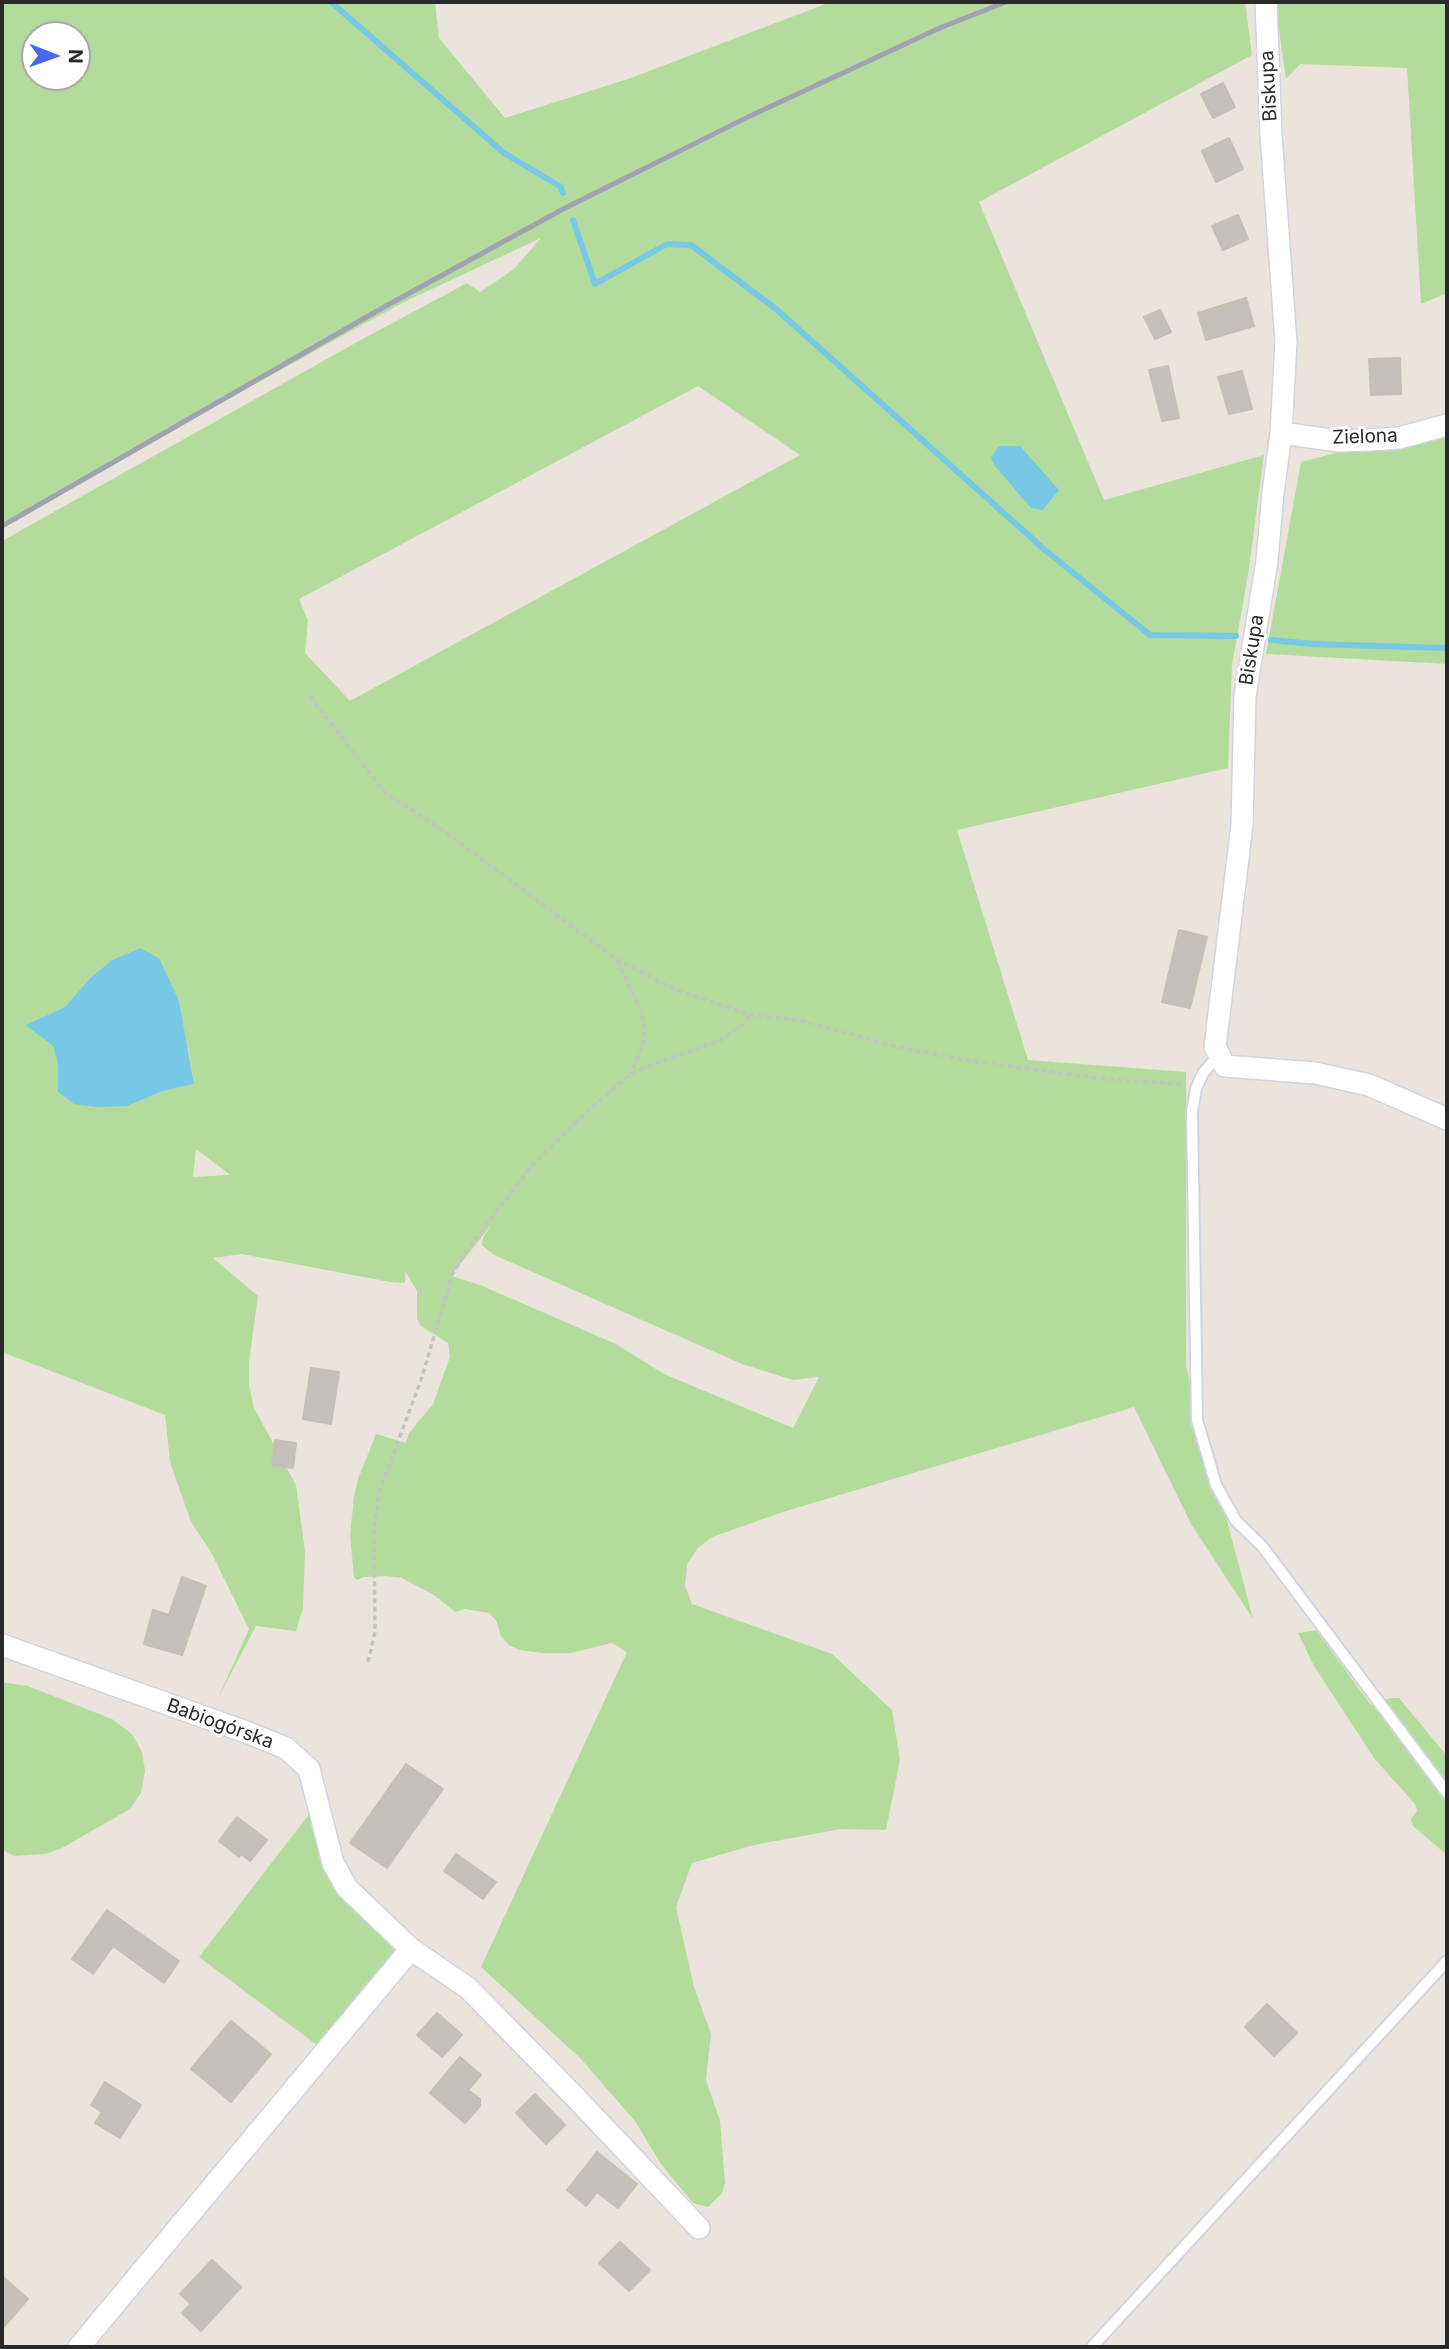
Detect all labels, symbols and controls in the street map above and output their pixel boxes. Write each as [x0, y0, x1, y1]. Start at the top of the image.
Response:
north arrow [21, 21, 91, 91]
text: N [64, 49, 87, 64]
street label: Biskupa [1256, 50, 1282, 122]
street label: Zielona [1332, 424, 1398, 450]
street label: Biskupa [1235, 613, 1269, 687]
street label: Babiogórska [163, 1694, 277, 1754]

